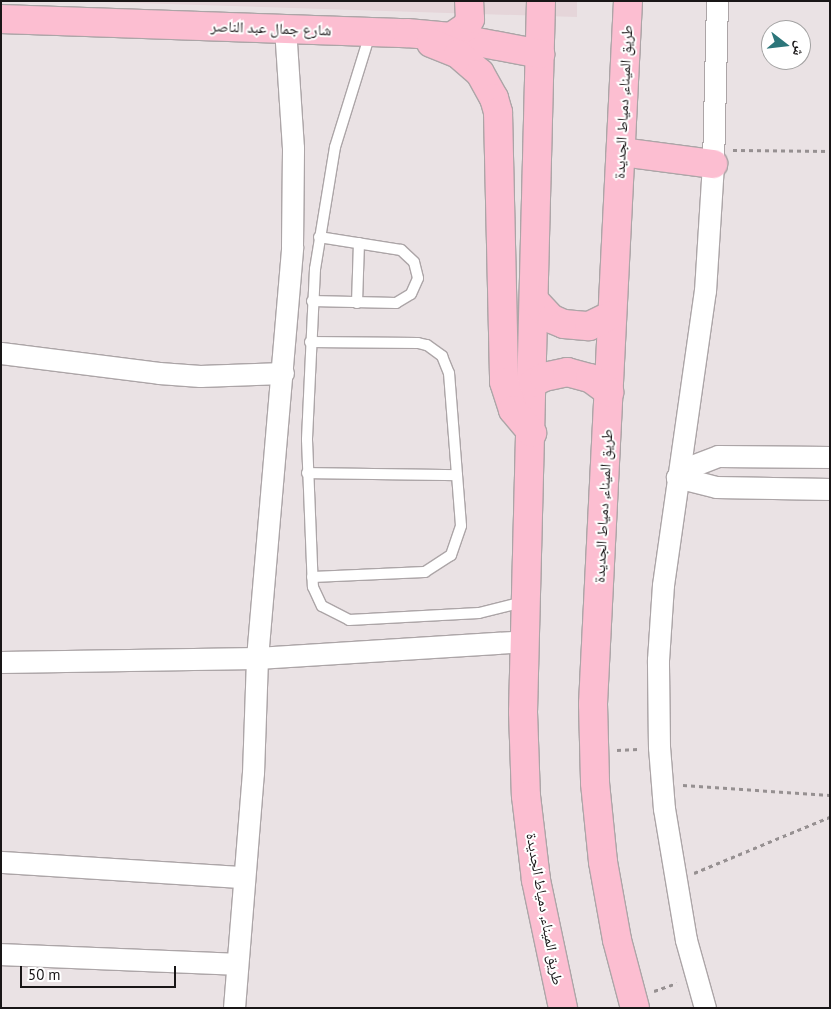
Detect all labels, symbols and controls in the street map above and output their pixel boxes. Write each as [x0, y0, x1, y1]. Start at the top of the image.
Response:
street label: شارع جمال عبد الناصر [210, 17, 332, 39]
north arrow [761, 20, 811, 70]
street label: طريق الميناء, دمياط الجديدة [610, 24, 636, 180]
text: ش [789, 39, 810, 58]
street label: طريق الميناء, دمياط الجديدة [590, 428, 616, 584]
street label: طريق الميناء, دمياط الجديدة [523, 831, 567, 987]
scale bar [22, 956, 179, 988]
text: 50 m [28, 965, 61, 984]

